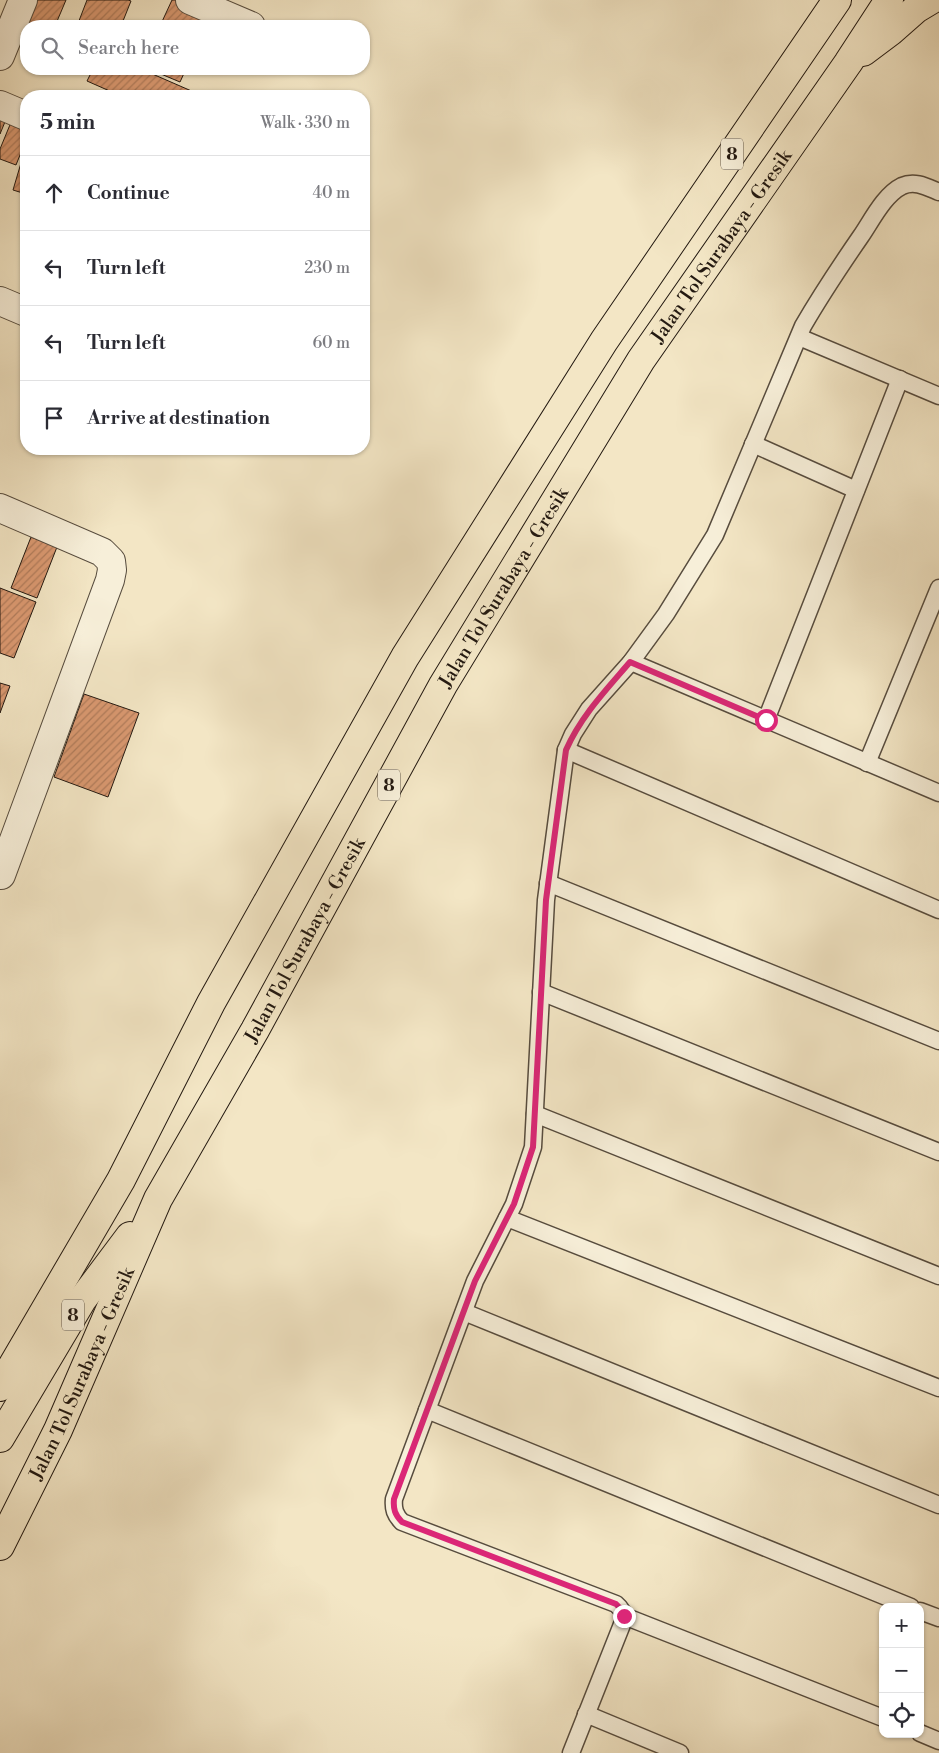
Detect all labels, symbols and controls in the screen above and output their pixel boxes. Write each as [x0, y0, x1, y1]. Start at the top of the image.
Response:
search box [20, 20, 370, 75]
icon: search [38, 34, 66, 62]
text: Search here [78, 36, 179, 60]
text: 5 min [40, 110, 95, 136]
text: Walk · 330 m [260, 113, 350, 133]
road number: 8 [721, 138, 743, 170]
street label: Jalan Tol Surabaya - Gresik [645, 144, 798, 348]
icon: ahead [40, 179, 68, 207]
text: Continue [87, 181, 170, 205]
text: 40 m [313, 183, 350, 203]
icon: left [40, 254, 68, 282]
text: Turn left [87, 256, 166, 280]
text: 230 m [304, 258, 350, 278]
icon: left [40, 329, 68, 357]
text: Turn left [87, 331, 166, 355]
text: 60 m [312, 333, 350, 353]
icon: arrive [40, 404, 68, 432]
text: Arrive at destination [87, 406, 270, 430]
street label: Jalan Tol Surabaya - Gresik [433, 482, 574, 693]
route start [755, 709, 778, 732]
road number: 8 [378, 770, 400, 800]
street label: Jalan Tol Surabaya - Gresik [239, 832, 371, 1048]
street label: Jalan Tol Surabaya - Gresik [24, 1263, 140, 1485]
road number: 8 [62, 1300, 84, 1330]
map controls [879, 1603, 924, 1738]
button: + [879, 1603, 924, 1648]
route end [613, 1605, 636, 1628]
button: − [879, 1648, 924, 1693]
button: locate [879, 1693, 924, 1738]

